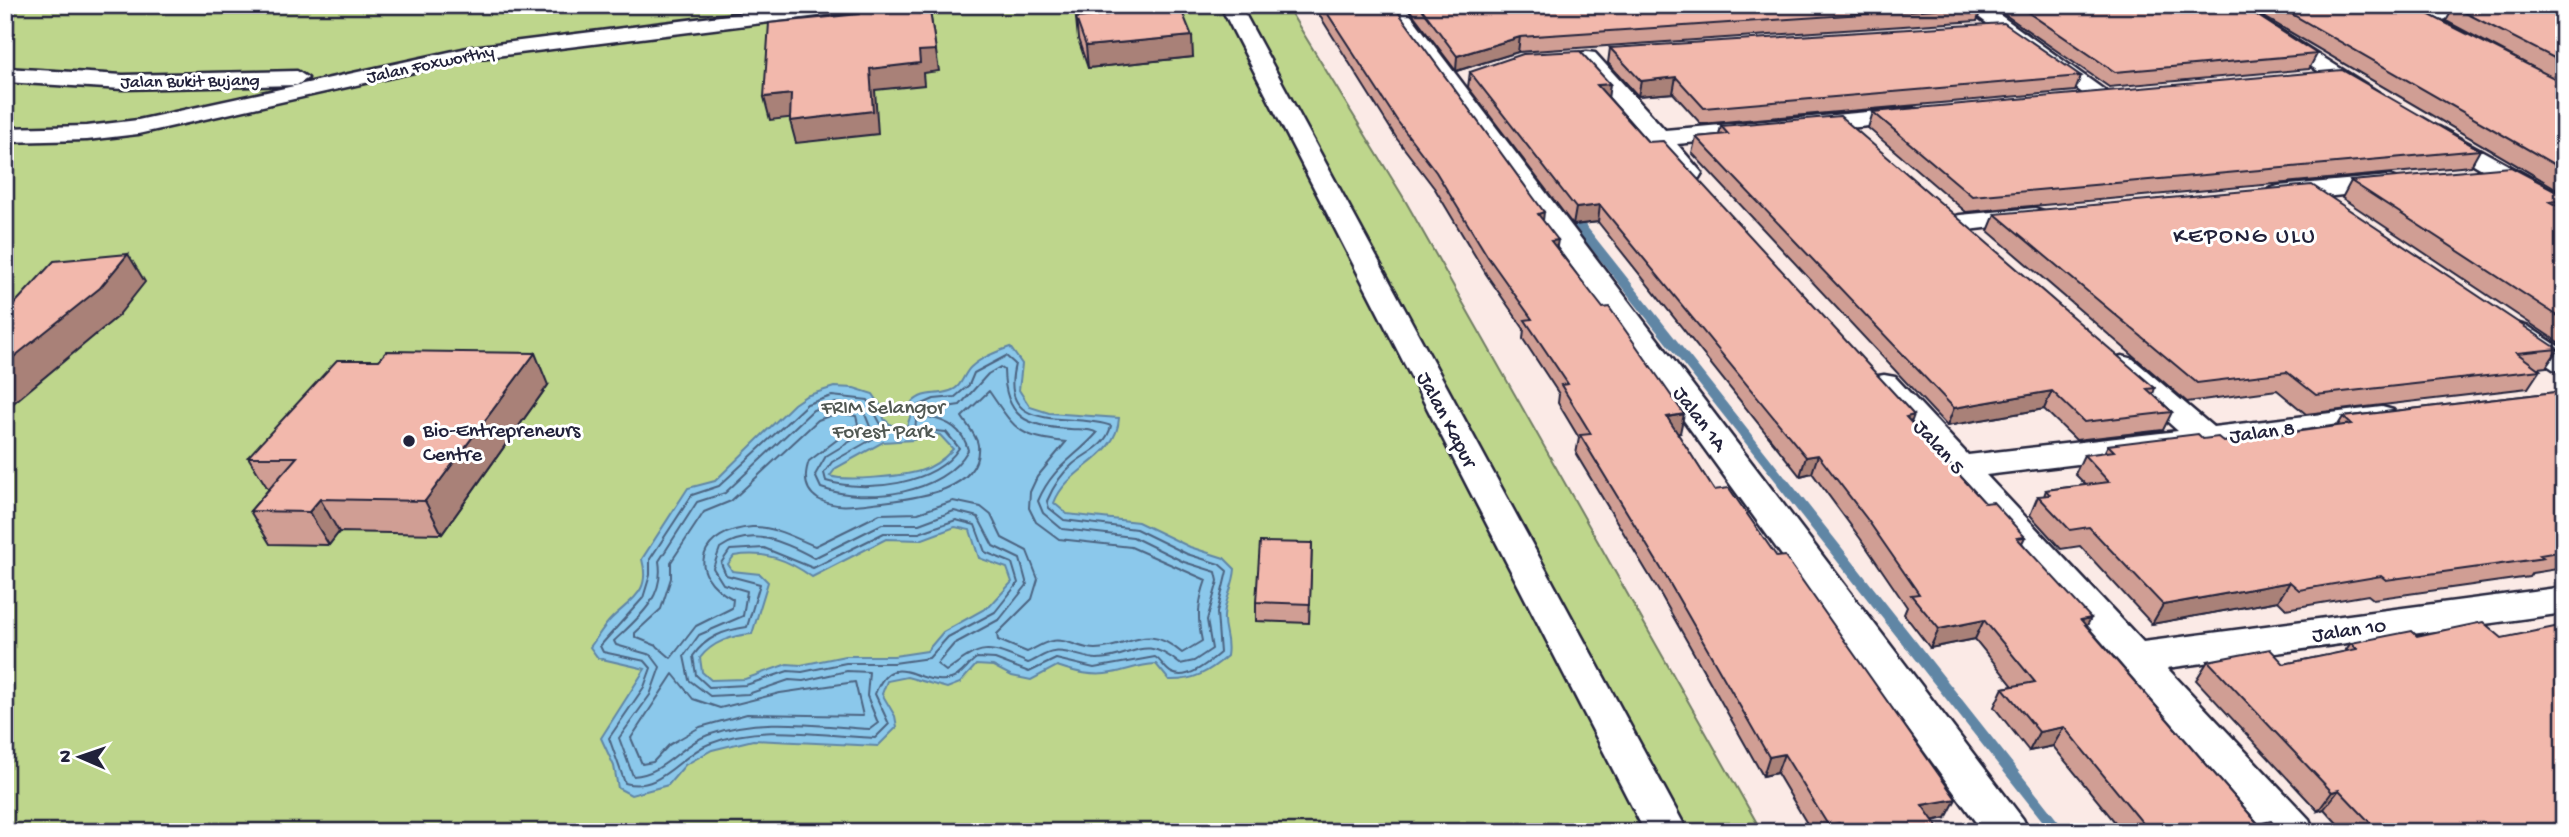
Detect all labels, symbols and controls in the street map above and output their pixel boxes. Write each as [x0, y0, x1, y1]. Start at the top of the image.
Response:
street label: Jalan Foxworthy [365, 42, 496, 89]
street label: Jalan Bukit Bujang [120, 71, 260, 94]
district label: KEPONG ULU [2173, 224, 2317, 251]
street label: Jalan Kapur [1409, 368, 1481, 474]
street label: Jalan 1A [1666, 383, 1732, 459]
park label: FRIM Selangor Forest Park [820, 397, 946, 446]
street label: Jalan 5 [1906, 416, 1968, 481]
street label: Jalan 8 [2228, 418, 2296, 451]
place label: Bio-Entrepreneurs Centre [422, 420, 581, 469]
marker: Bio-Entrepreneurs Centre [401, 433, 417, 449]
street label: Jalan 10 [2311, 615, 2388, 650]
north arrow [46, 722, 116, 792]
text: N [55, 750, 78, 763]

